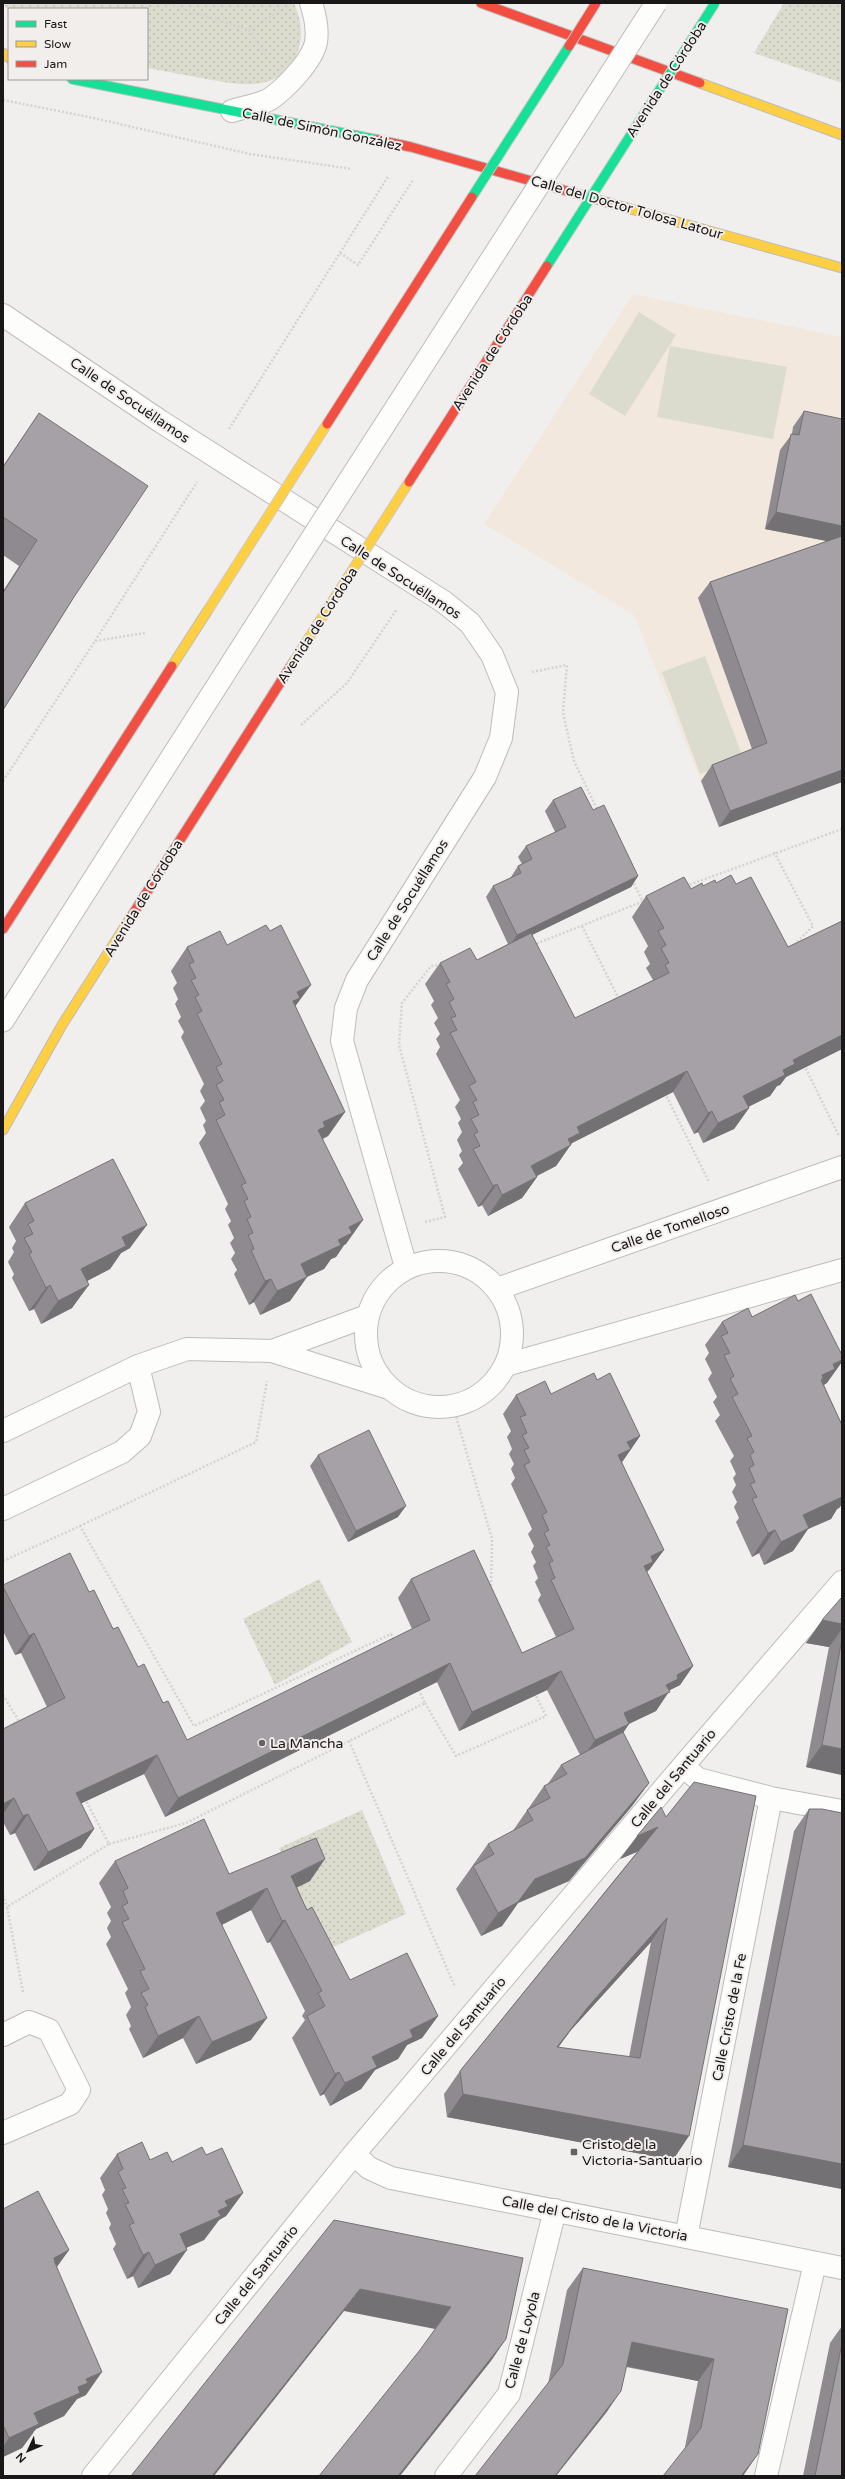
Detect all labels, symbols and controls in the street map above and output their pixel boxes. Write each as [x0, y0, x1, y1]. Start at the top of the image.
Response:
legend [8, 8, 148, 80]
text: Fast [44, 17, 68, 31]
street label: Avenida de Córdoba [622, 18, 710, 141]
text: Slow [44, 37, 71, 51]
text: Jam [44, 57, 67, 71]
street label: Calle de Simón González [240, 104, 403, 155]
street label: Calle del Doctor Tolosa Latour [529, 172, 725, 243]
street label: Avenida de Córdoba [448, 291, 536, 414]
street label: Calle de Socuéllamos [67, 354, 193, 447]
street label: Calle de Socuéllamos [337, 532, 465, 623]
street label: Avenida de Córdoba [273, 564, 361, 687]
street label: Avenida de Córdoba [100, 836, 186, 960]
street label: Calle de Socuéllamos [363, 836, 452, 964]
street label: Calle de Tomelloso [609, 1200, 732, 1257]
street label: Calle del Santuario [627, 1725, 720, 1831]
place label: La Mancha [270, 1735, 343, 1752]
marker: La Mancha [257, 1738, 267, 1748]
street label: Calle Cristo de la Fe [709, 1952, 750, 2083]
street label: Calle del Santuario [417, 1973, 510, 2079]
place label: Cristo de la Victoria-Santuario [582, 2136, 702, 2169]
marker: Cristo de la Victoria-Santuario [569, 2147, 579, 2157]
street label: Calle del Cristo de la Victoria [501, 2192, 689, 2245]
street label: Calle del Santuario [211, 2222, 302, 2329]
street label: Calle de Loyola [501, 2289, 544, 2391]
north arrow [8, 2431, 48, 2471]
text: N [13, 2450, 29, 2465]

